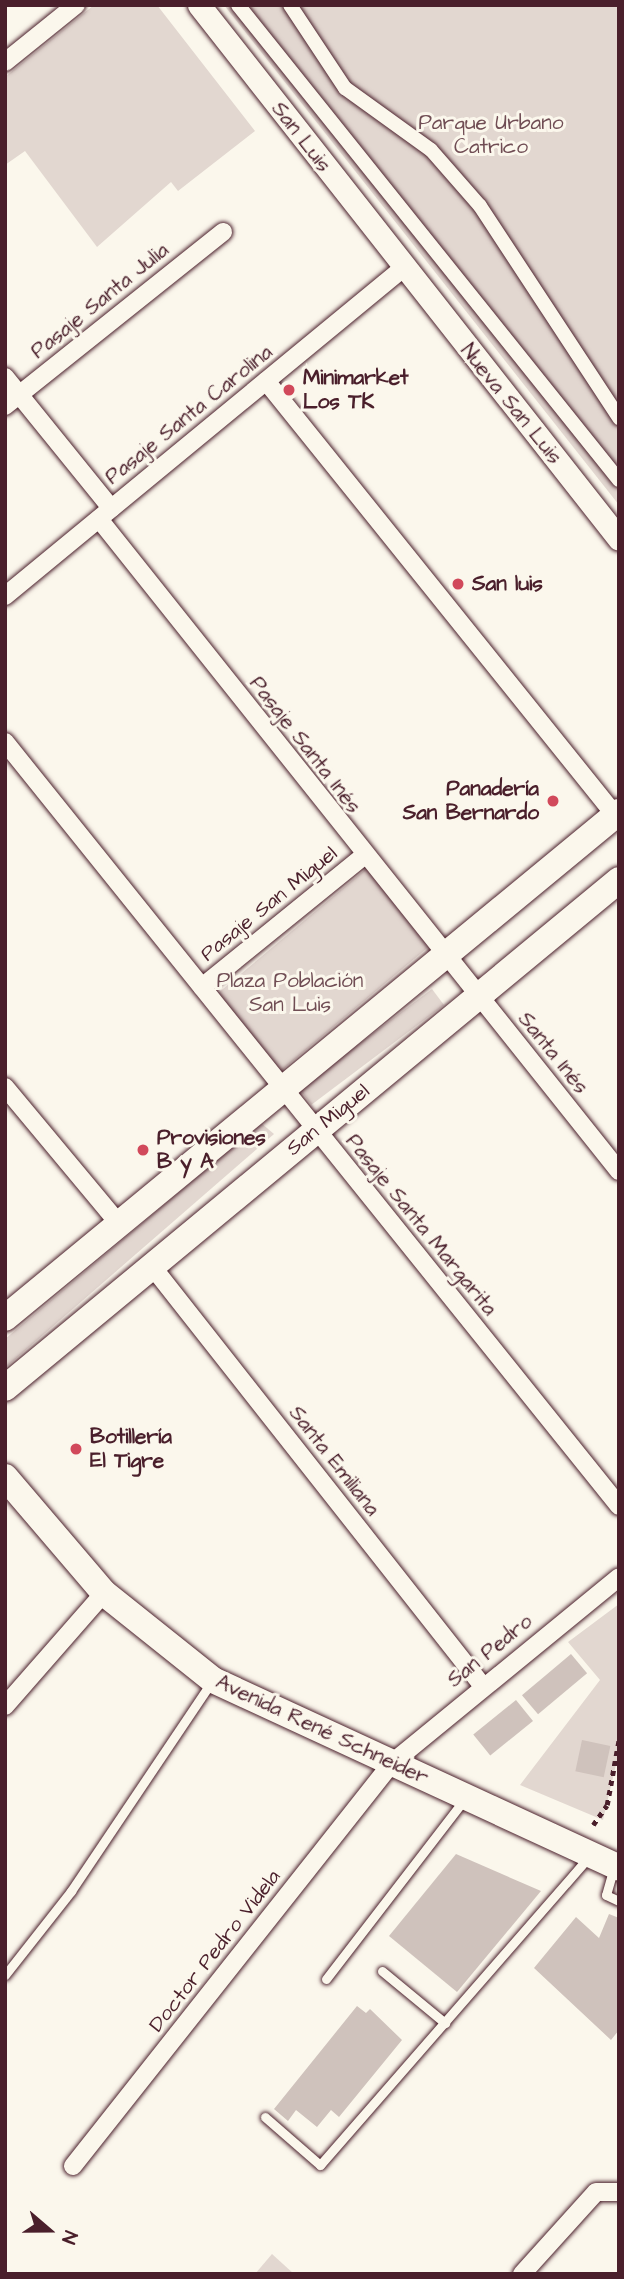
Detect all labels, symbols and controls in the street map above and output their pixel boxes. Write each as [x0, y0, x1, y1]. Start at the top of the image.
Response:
street label: San Luis [266, 97, 336, 177]
park label: Parque Urbano Catrico [418, 110, 564, 160]
street label: Pasaje Santa Julia [26, 238, 174, 364]
street label: Nueva San Luis [455, 339, 567, 469]
street label: Pasaje Santa Carolina [100, 340, 278, 490]
place label: Minimarket Los TK [303, 365, 409, 415]
marker: Minimarket Los TK [281, 382, 297, 398]
place label: San luis [472, 571, 543, 597]
marker: San luis [450, 576, 466, 592]
street label: Pasaje Santa Inés [244, 672, 366, 818]
place label: Panadería San Bernardo [403, 776, 539, 826]
marker: Panadería San Bernardo [545, 793, 561, 809]
street label: Pasaje San Miguel [196, 841, 342, 967]
park label: Plaza Población San Luis [217, 968, 363, 1018]
street label: Santa Inés [512, 1007, 594, 1099]
street label: San Miguel [281, 1079, 375, 1161]
place label: Provisiones B y A [157, 1125, 266, 1175]
street label: Pasaje Santa Margarita [340, 1129, 502, 1321]
marker: Provisiones B y A [135, 1142, 151, 1158]
street label: Santa Emiliana [283, 1401, 385, 1521]
place label: Botillería El Tigre [90, 1424, 172, 1474]
marker: Botillería El Tigre [68, 1441, 84, 1457]
street label: San Pedro [442, 1609, 538, 1693]
street label: Avenida René Schneider [212, 1670, 432, 1790]
street label: Doctor Pedro Videla [144, 1865, 286, 2037]
north arrow [14, 2195, 84, 2265]
text: N [54, 2227, 84, 2248]

